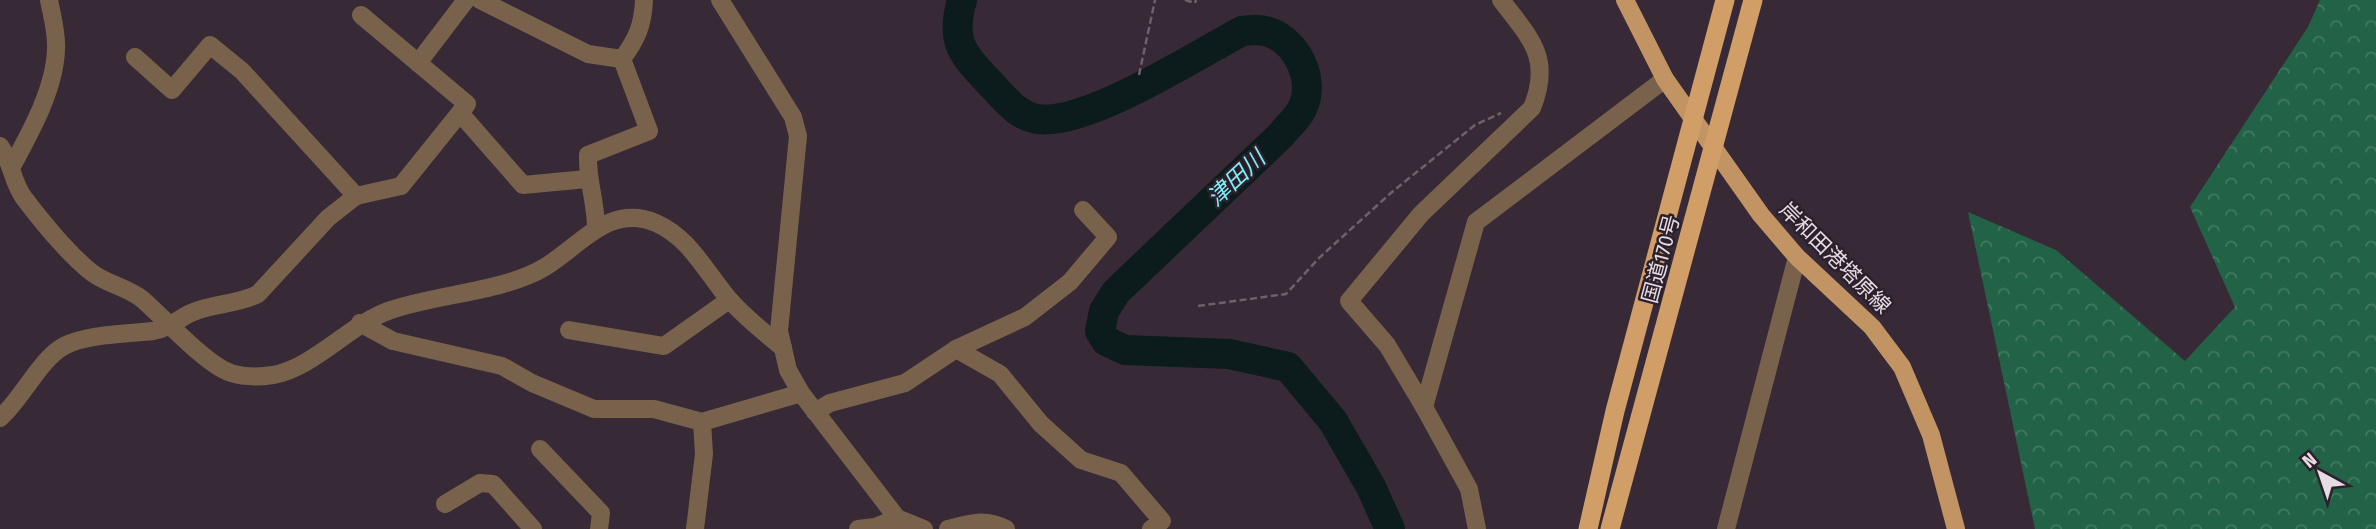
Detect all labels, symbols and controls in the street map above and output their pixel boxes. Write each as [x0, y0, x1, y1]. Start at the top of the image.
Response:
water label: 津田川 [1201, 142, 1273, 212]
street label: 岸和田港塔原線 [1774, 197, 1896, 319]
street label: 国道170号 [1637, 212, 1685, 306]
north arrow [2285, 438, 2355, 508]
text: N [2298, 448, 2321, 473]

